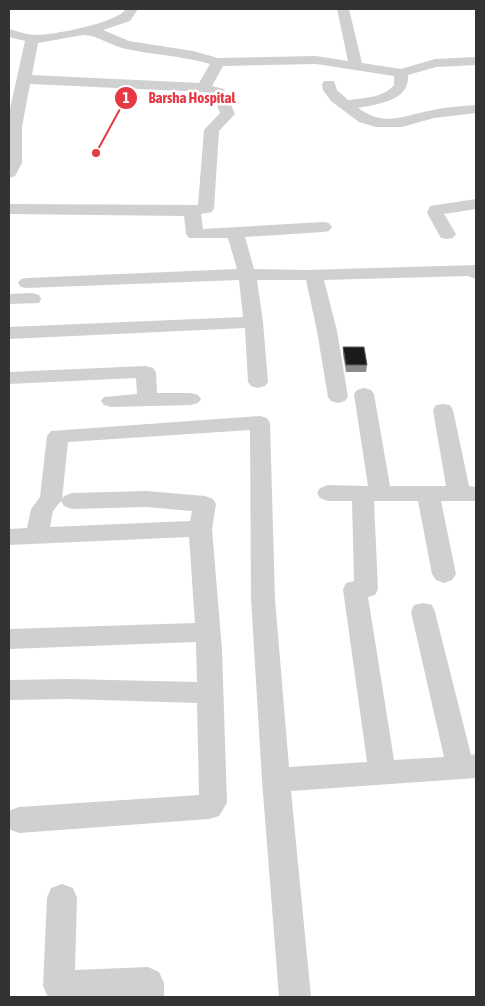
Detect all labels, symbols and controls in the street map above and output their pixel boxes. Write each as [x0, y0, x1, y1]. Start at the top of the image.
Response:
callout: Barsha Hospital [113, 83, 245, 113]
text: 1 [122, 89, 130, 106]
text: Barsha Hospital [148, 89, 237, 106]

